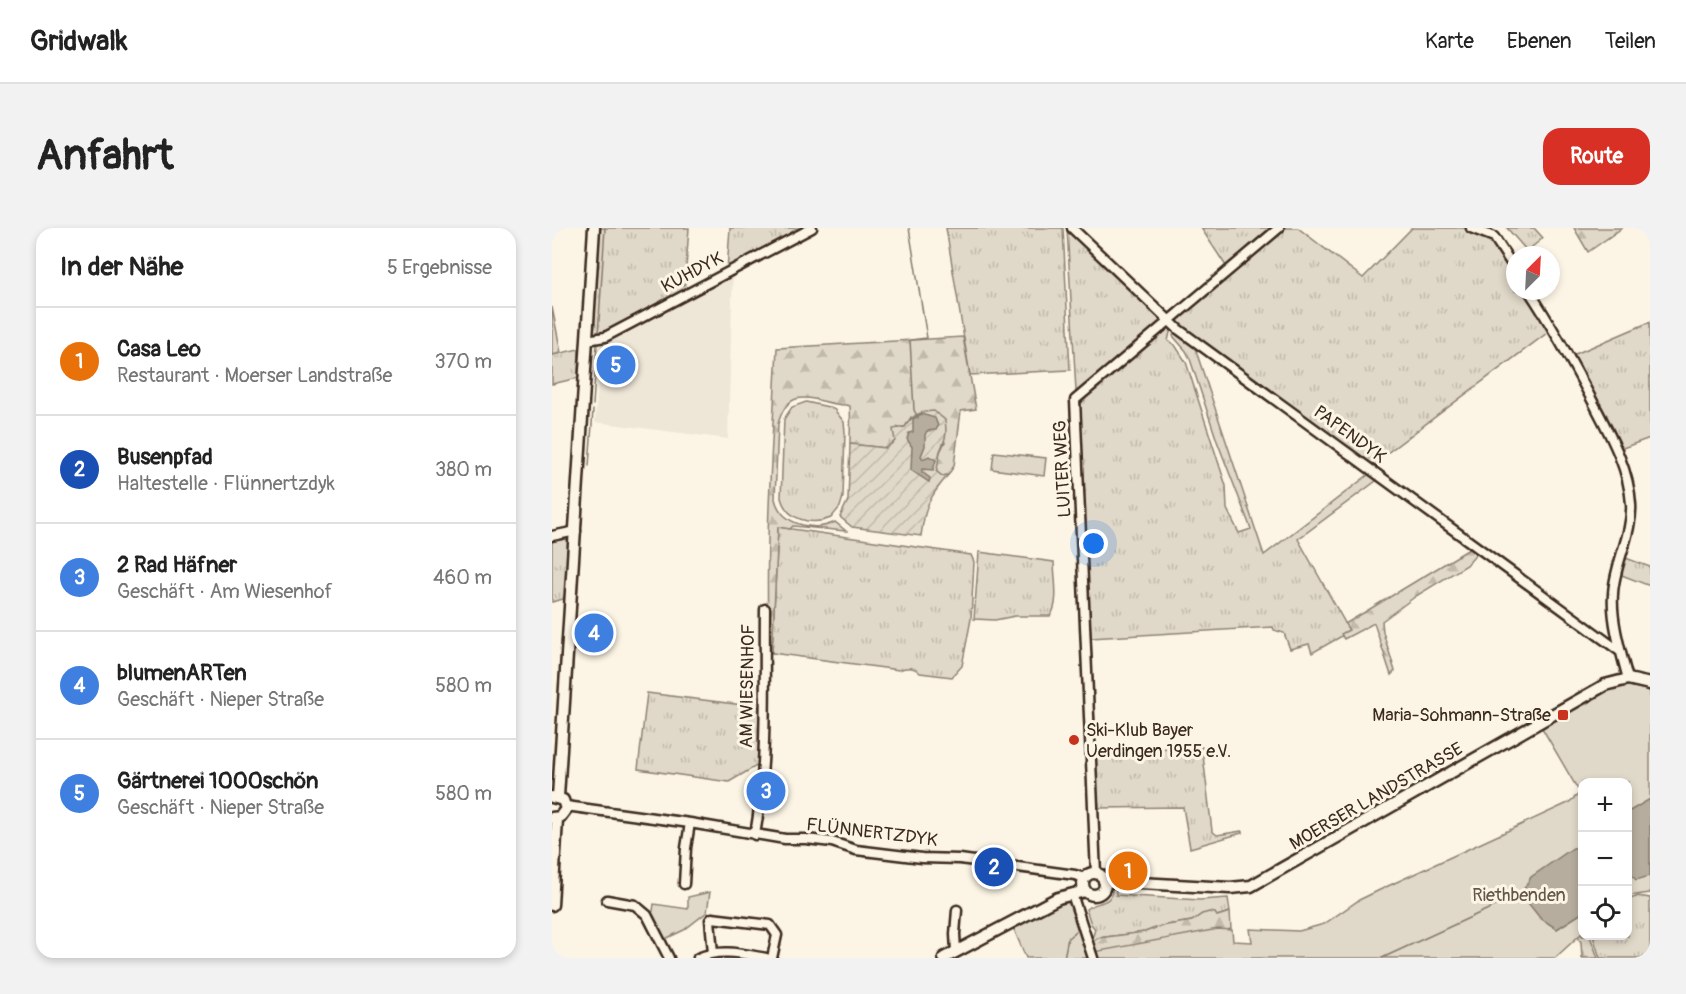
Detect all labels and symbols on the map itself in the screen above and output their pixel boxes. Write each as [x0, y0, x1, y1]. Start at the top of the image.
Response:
north arrow [1506, 246, 1560, 300]
street label: KUHDYK [657, 247, 727, 298]
pin: 5 [596, 342, 636, 388]
street label: PAPENDYK [1309, 400, 1391, 468]
street label: LUITER WEG [1048, 420, 1077, 518]
your location [1079, 529, 1108, 558]
pin: 4 [574, 610, 614, 656]
street label: AM WIESENHOF [735, 623, 760, 748]
place label: Maria-Sohmann-Straße [1372, 704, 1551, 727]
marker: Maria-Sohmann-Straße [1556, 708, 1570, 722]
place label: Ski-Klub Bayer Uerdingen 1955 e.V. [1086, 719, 1231, 763]
marker: Ski-Klub Bayer Uerdingen 1955 e.V. [1067, 733, 1081, 747]
street label: MOERSER LANDSTRASSE [1285, 737, 1467, 856]
pin: 3 [746, 768, 786, 814]
street label: FLÜNNERTZDYK [805, 813, 939, 852]
pin: 2 [974, 844, 1014, 890]
pin: 1 [1108, 848, 1148, 894]
park label: Riethbenden [1472, 884, 1566, 907]

